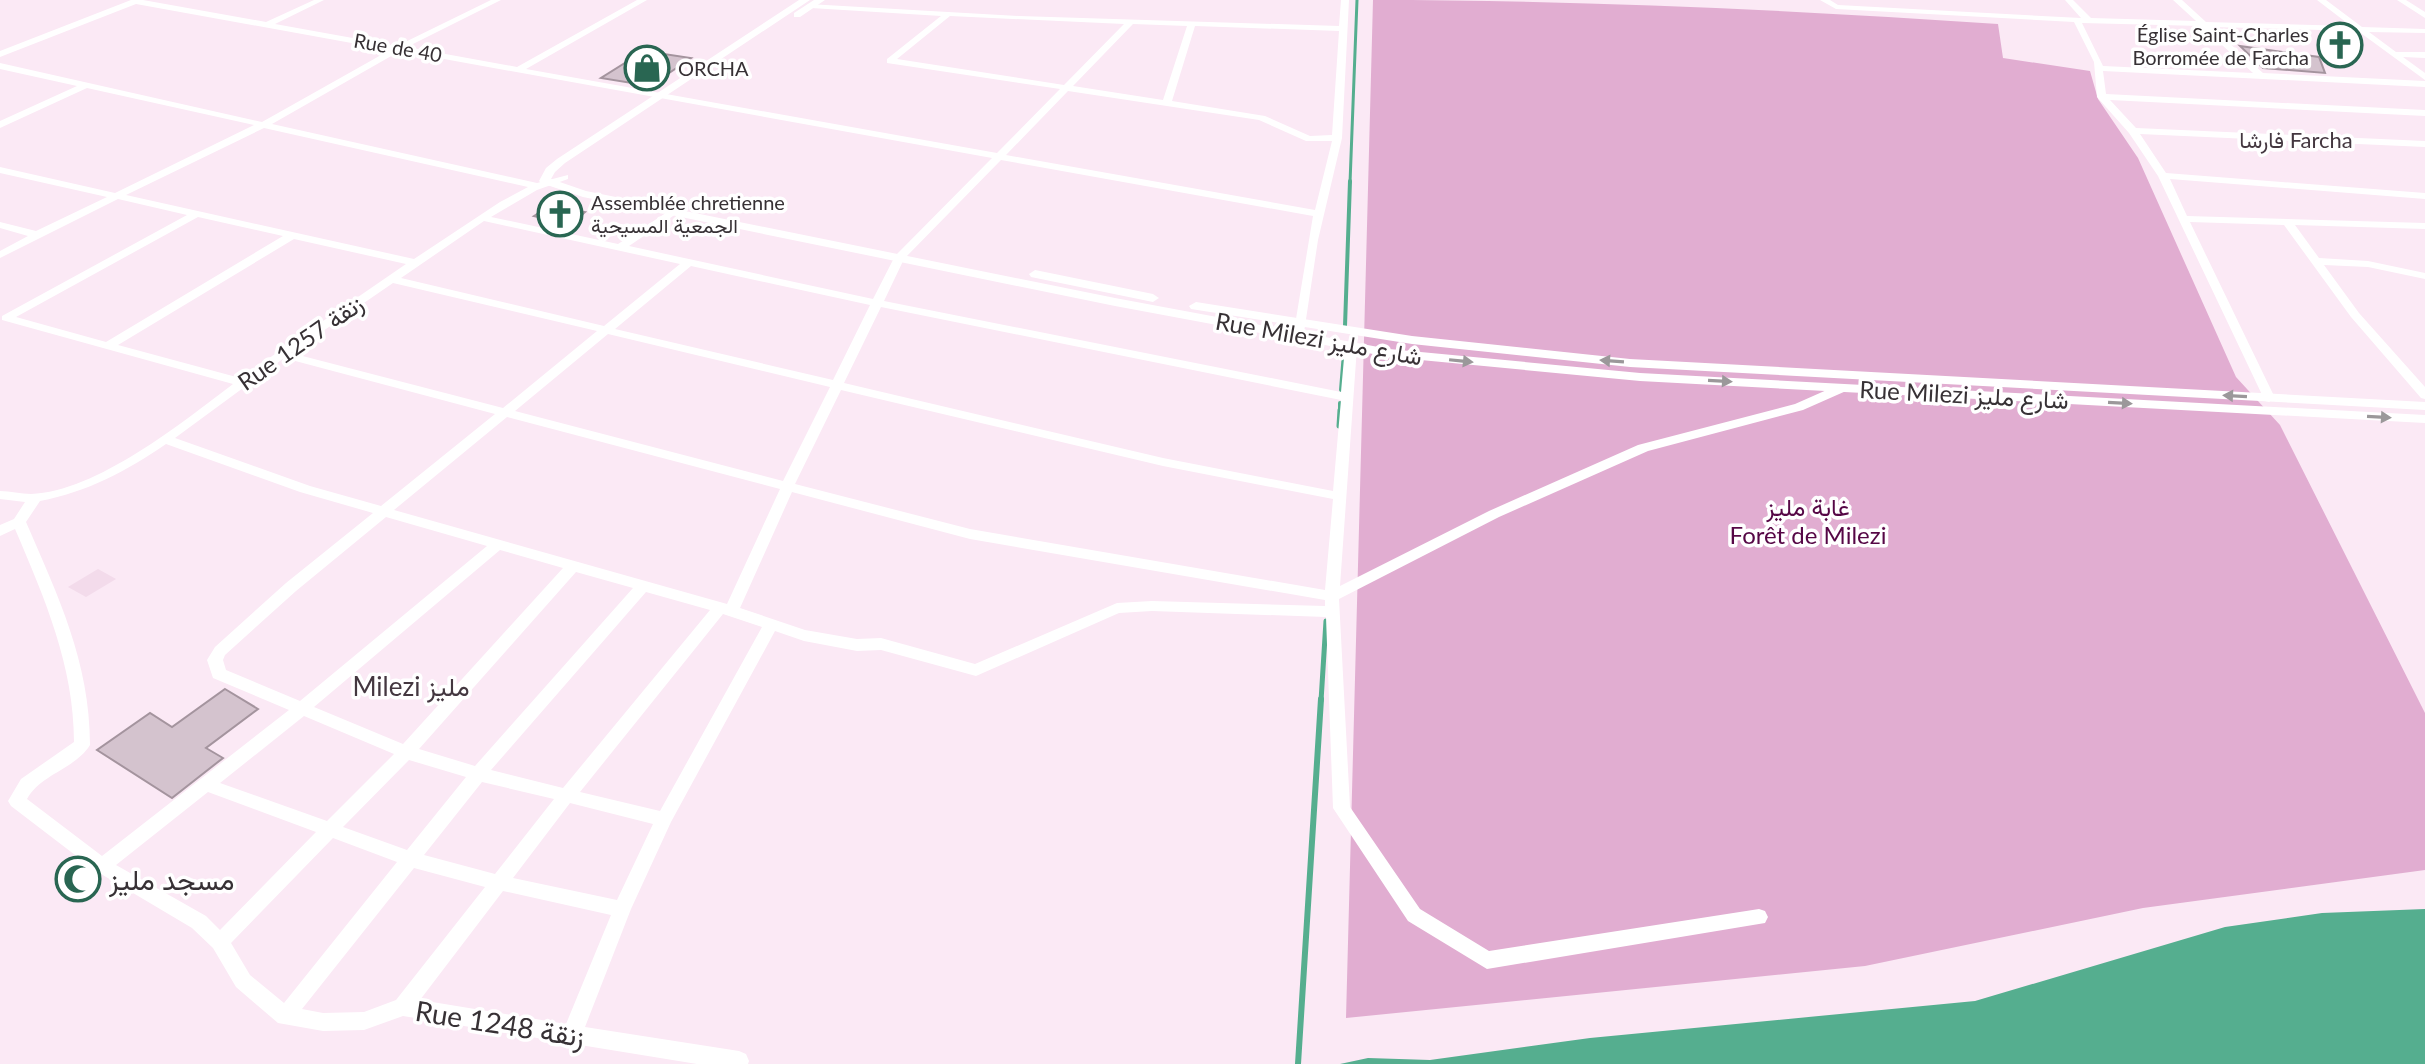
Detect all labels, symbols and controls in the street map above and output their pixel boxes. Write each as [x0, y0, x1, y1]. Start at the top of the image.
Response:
church icon: Église Saint-Charles Borromée de Farcha [2316, 21, 2364, 69]
place label: Église Saint-Charles Borromée de Farcha [2132, 22, 2309, 69]
street label: Rue de 40 [352, 27, 444, 67]
shop icon: ORCHA [623, 44, 671, 92]
place label: ORCHA [678, 56, 749, 80]
district label: فارشا Farcha [2239, 126, 2353, 154]
church icon: Assemblée chretienne الجمعية المسيحية [536, 190, 584, 238]
place label: Assemblée chretienne الجمعية المسيحية [591, 190, 785, 238]
street label: Rue 1257 زنقة [232, 288, 369, 397]
street label: Rue Milezi شارع مليز [1213, 306, 1425, 373]
one-way arrow [1599, 354, 1624, 367]
one-way arrow [1449, 355, 1474, 368]
street label: Rue Milezi شارع مليز [1859, 374, 2069, 417]
one-way arrow [1708, 375, 1733, 388]
one-way arrow [2222, 389, 2247, 402]
one-way arrow [2108, 397, 2133, 410]
one-way arrow [2367, 411, 2392, 424]
park label: غابة مليز Forêt de Milezi [1730, 492, 1886, 549]
district label: Milezi مليز [352, 670, 470, 703]
mosque icon: مسجد مليز [54, 855, 102, 903]
place label: مسجد مليز [108, 862, 234, 898]
street label: Rue 1248 زنقة [413, 993, 587, 1055]

